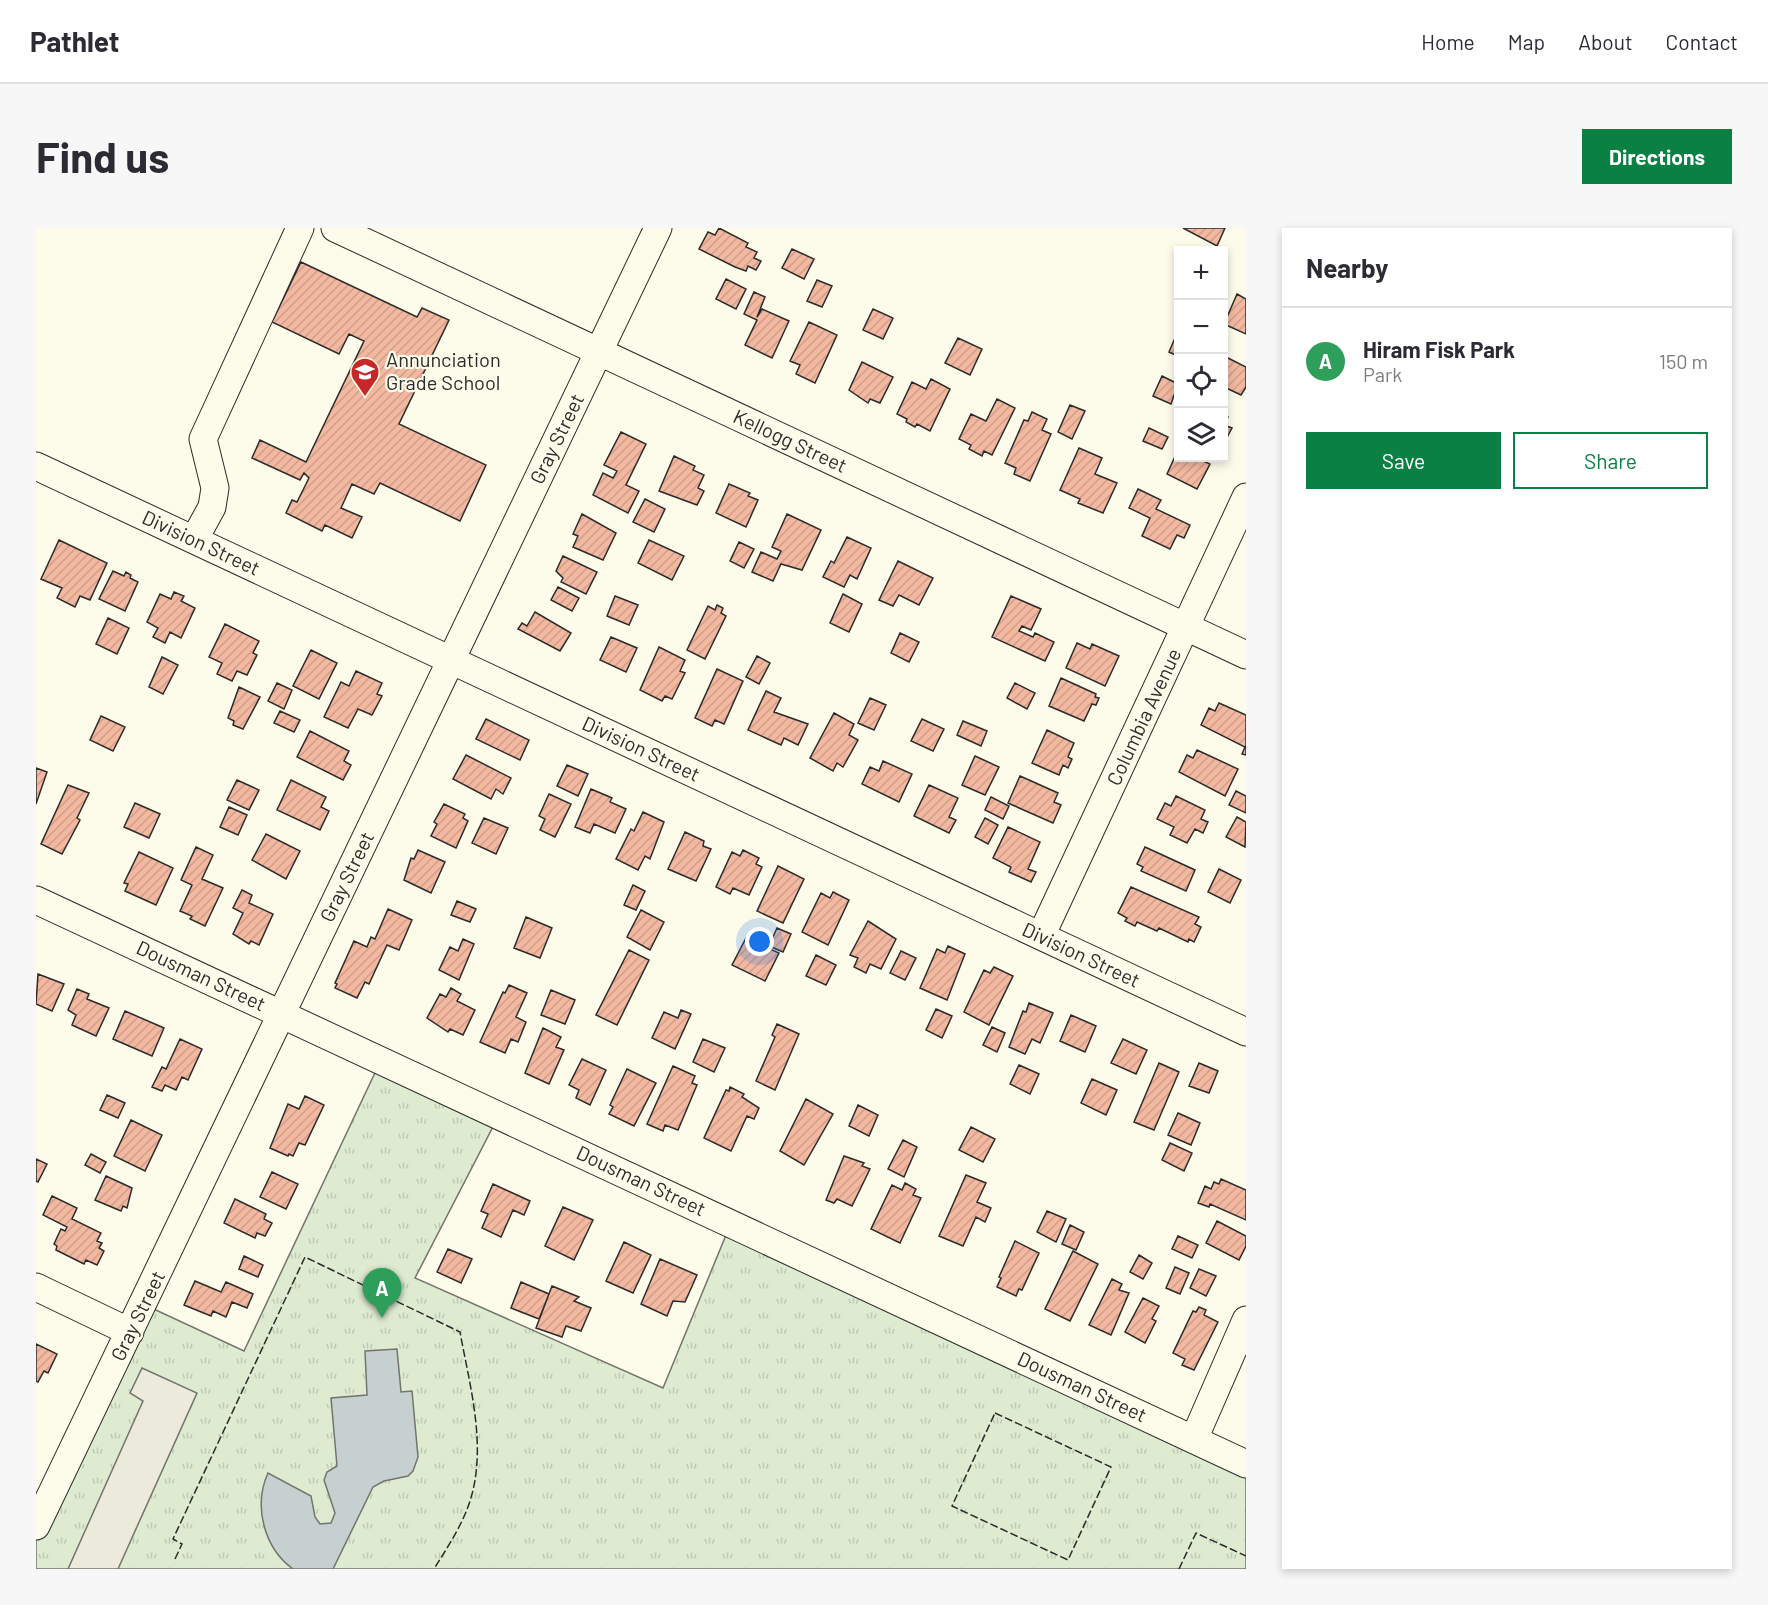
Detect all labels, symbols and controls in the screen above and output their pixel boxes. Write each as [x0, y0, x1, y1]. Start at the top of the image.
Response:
text: Pathlet [30, 24, 119, 58]
text: Home [1421, 29, 1475, 54]
text: Map [1508, 29, 1545, 54]
text: About [1578, 29, 1633, 54]
text: Contact [1666, 29, 1738, 54]
button: Directions [1582, 129, 1732, 184]
text: Find us [36, 131, 169, 181]
map controls [1174, 246, 1228, 462]
button: + [1174, 246, 1228, 300]
text: Nearby [1306, 252, 1388, 283]
button: − [1174, 300, 1228, 354]
text: Hiram Fisk Park [1363, 336, 1515, 362]
place label: Annunciation Grade School [386, 347, 501, 394]
text: A [1319, 349, 1332, 373]
text: 150 m [1659, 349, 1708, 373]
button: locate [1174, 354, 1228, 408]
school or university icon: Annunciation Grade School [349, 356, 381, 398]
text: Park [1363, 362, 1402, 386]
street label: Gray Street [524, 390, 588, 488]
street label: Kellogg Street [730, 403, 851, 477]
button: layers [1174, 408, 1228, 462]
button: Save [1306, 432, 1501, 489]
button: Share [1513, 432, 1708, 489]
street label: Division Street [139, 504, 264, 580]
street label: Columbia Avenue [1101, 644, 1185, 789]
street label: Division Street [579, 710, 704, 786]
street label: Gray Street [314, 828, 378, 926]
street label: Division Street [1019, 916, 1144, 992]
your location [745, 927, 774, 956]
street label: Dousman Street [133, 935, 270, 1015]
street label: Dousman Street [573, 1140, 710, 1220]
street label: Gray Street [105, 1267, 169, 1365]
pin: A [362, 1268, 402, 1318]
street label: Dousman Street [1014, 1346, 1151, 1426]

